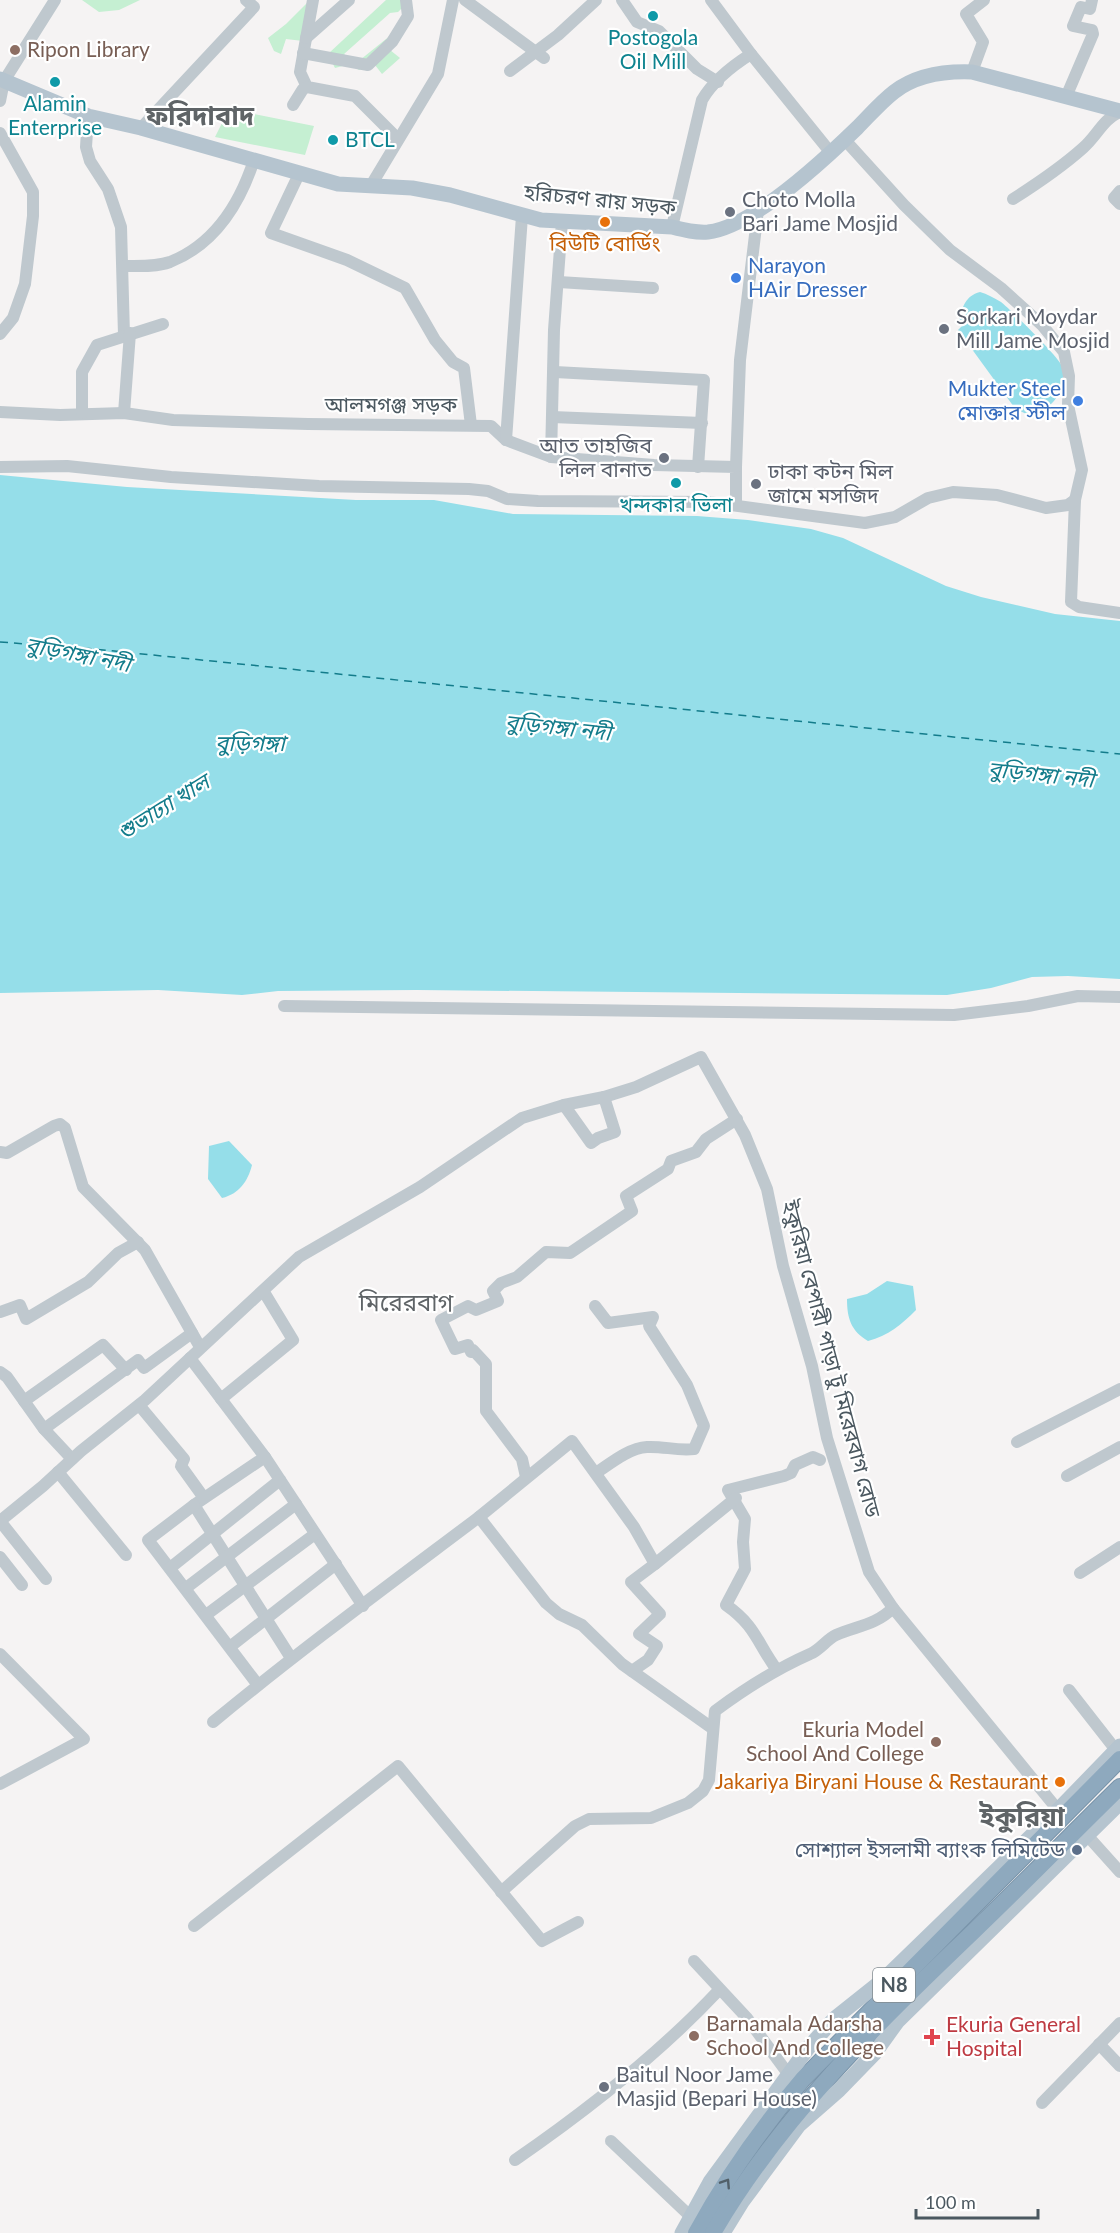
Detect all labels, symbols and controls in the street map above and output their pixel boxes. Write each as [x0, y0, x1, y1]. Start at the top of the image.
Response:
marker: Postogola Oil Mill [646, 9, 660, 23]
place label: Postogola Oil Mill [608, 24, 698, 73]
place label: Ripon Library [27, 36, 150, 61]
marker: Ripon Library [8, 43, 22, 57]
marker: Alamin Enterprise [48, 75, 62, 89]
place label: Alamin Enterprise [8, 90, 102, 139]
district label: ফরিদাবাদ [145, 98, 255, 131]
place label: BTCL [345, 126, 395, 151]
marker: BTCL [326, 133, 340, 147]
street label: হরিচরণ রায় সড়ক [522, 178, 679, 219]
place label: Choto Molla Bari Jame Mosjid [742, 186, 898, 235]
marker: Choto Molla Bari Jame Mosjid [723, 205, 737, 219]
marker: বিউটি বোর্ডিং [598, 215, 612, 229]
place label: বিউটি বোর্ডিং [549, 230, 660, 255]
place label: Narayon HAir Dresser [748, 252, 867, 301]
marker: Narayon HAir Dresser [729, 271, 743, 285]
place label: Sorkari Moydar Mill Jame Mosjid [956, 303, 1110, 352]
marker: Sorkari Moydar Mill Jame Mosjid [937, 322, 951, 336]
place label: Mukter Steel মোক্তার স্টীল [948, 375, 1067, 424]
street label: আলমগঞ্জ সড়ক [324, 391, 458, 416]
marker: Mukter Steel মোক্তার স্টীল [1071, 394, 1085, 408]
place label: আত তাহজিব লিল বানাত [539, 432, 653, 481]
marker: আত তাহজিব লিল বানাত [657, 451, 671, 465]
place label: ঢাকা কটন মিল জামে মসজিদ [767, 458, 894, 507]
marker: খন্দকার ভিলা [669, 476, 683, 490]
marker: ঢাকা কটন মিল জামে মসজিদ [749, 477, 763, 491]
place label: খন্দকার ভিলা [619, 491, 733, 516]
water label: বুড়িগঙ্গা নদী [23, 630, 137, 679]
water label: বুড়িগঙ্গা নদী [504, 708, 616, 747]
water label: বুড়িগঙ্গা [215, 729, 289, 757]
water label: বুড়িগঙ্গা নদী [987, 755, 1099, 794]
water label: শুভাঢ্যা খাল [112, 766, 217, 845]
street label: ইকুরিয়া বেপারী পাড়া টু মিরেরবাগ রোড [776, 1197, 887, 1521]
district label: মিরেরবাগ [358, 1287, 454, 1316]
place label: Ekuria Model School And College [746, 1716, 924, 1765]
marker: Ekuria Model School And College [929, 1735, 943, 1749]
place label: Jakariya Biryani House & Restaurant [715, 1768, 1048, 1793]
marker: Jakariya Biryani House & Restaurant [1053, 1775, 1067, 1789]
district label: ইকুরিয়া [978, 1799, 1065, 1834]
place label: সোশ্যাল ইসলামী ব্যাংক লিমিটেড [795, 1836, 1066, 1861]
marker: সোশ্যাল ইসলামী ব্যাংক লিমিটেড [1070, 1843, 1084, 1857]
road number: N8 [873, 1968, 915, 2002]
place label: Barnamala Adarsha School And College [706, 2010, 884, 2059]
place label: Ekuria General Hospital [946, 2011, 1081, 2060]
marker: Ekuria General Hospital [923, 2028, 941, 2046]
marker: Barnamala Adarsha School And College [687, 2029, 701, 2043]
place label: Baitul Noor Jame Masjid (Bepari House) [616, 2061, 817, 2110]
marker: Baitul Noor Jame Masjid (Bepari House) [597, 2080, 611, 2094]
one-way arrow [719, 2179, 730, 2190]
scale bar [916, 2182, 1038, 2220]
text: 100 m [925, 2191, 976, 2213]

